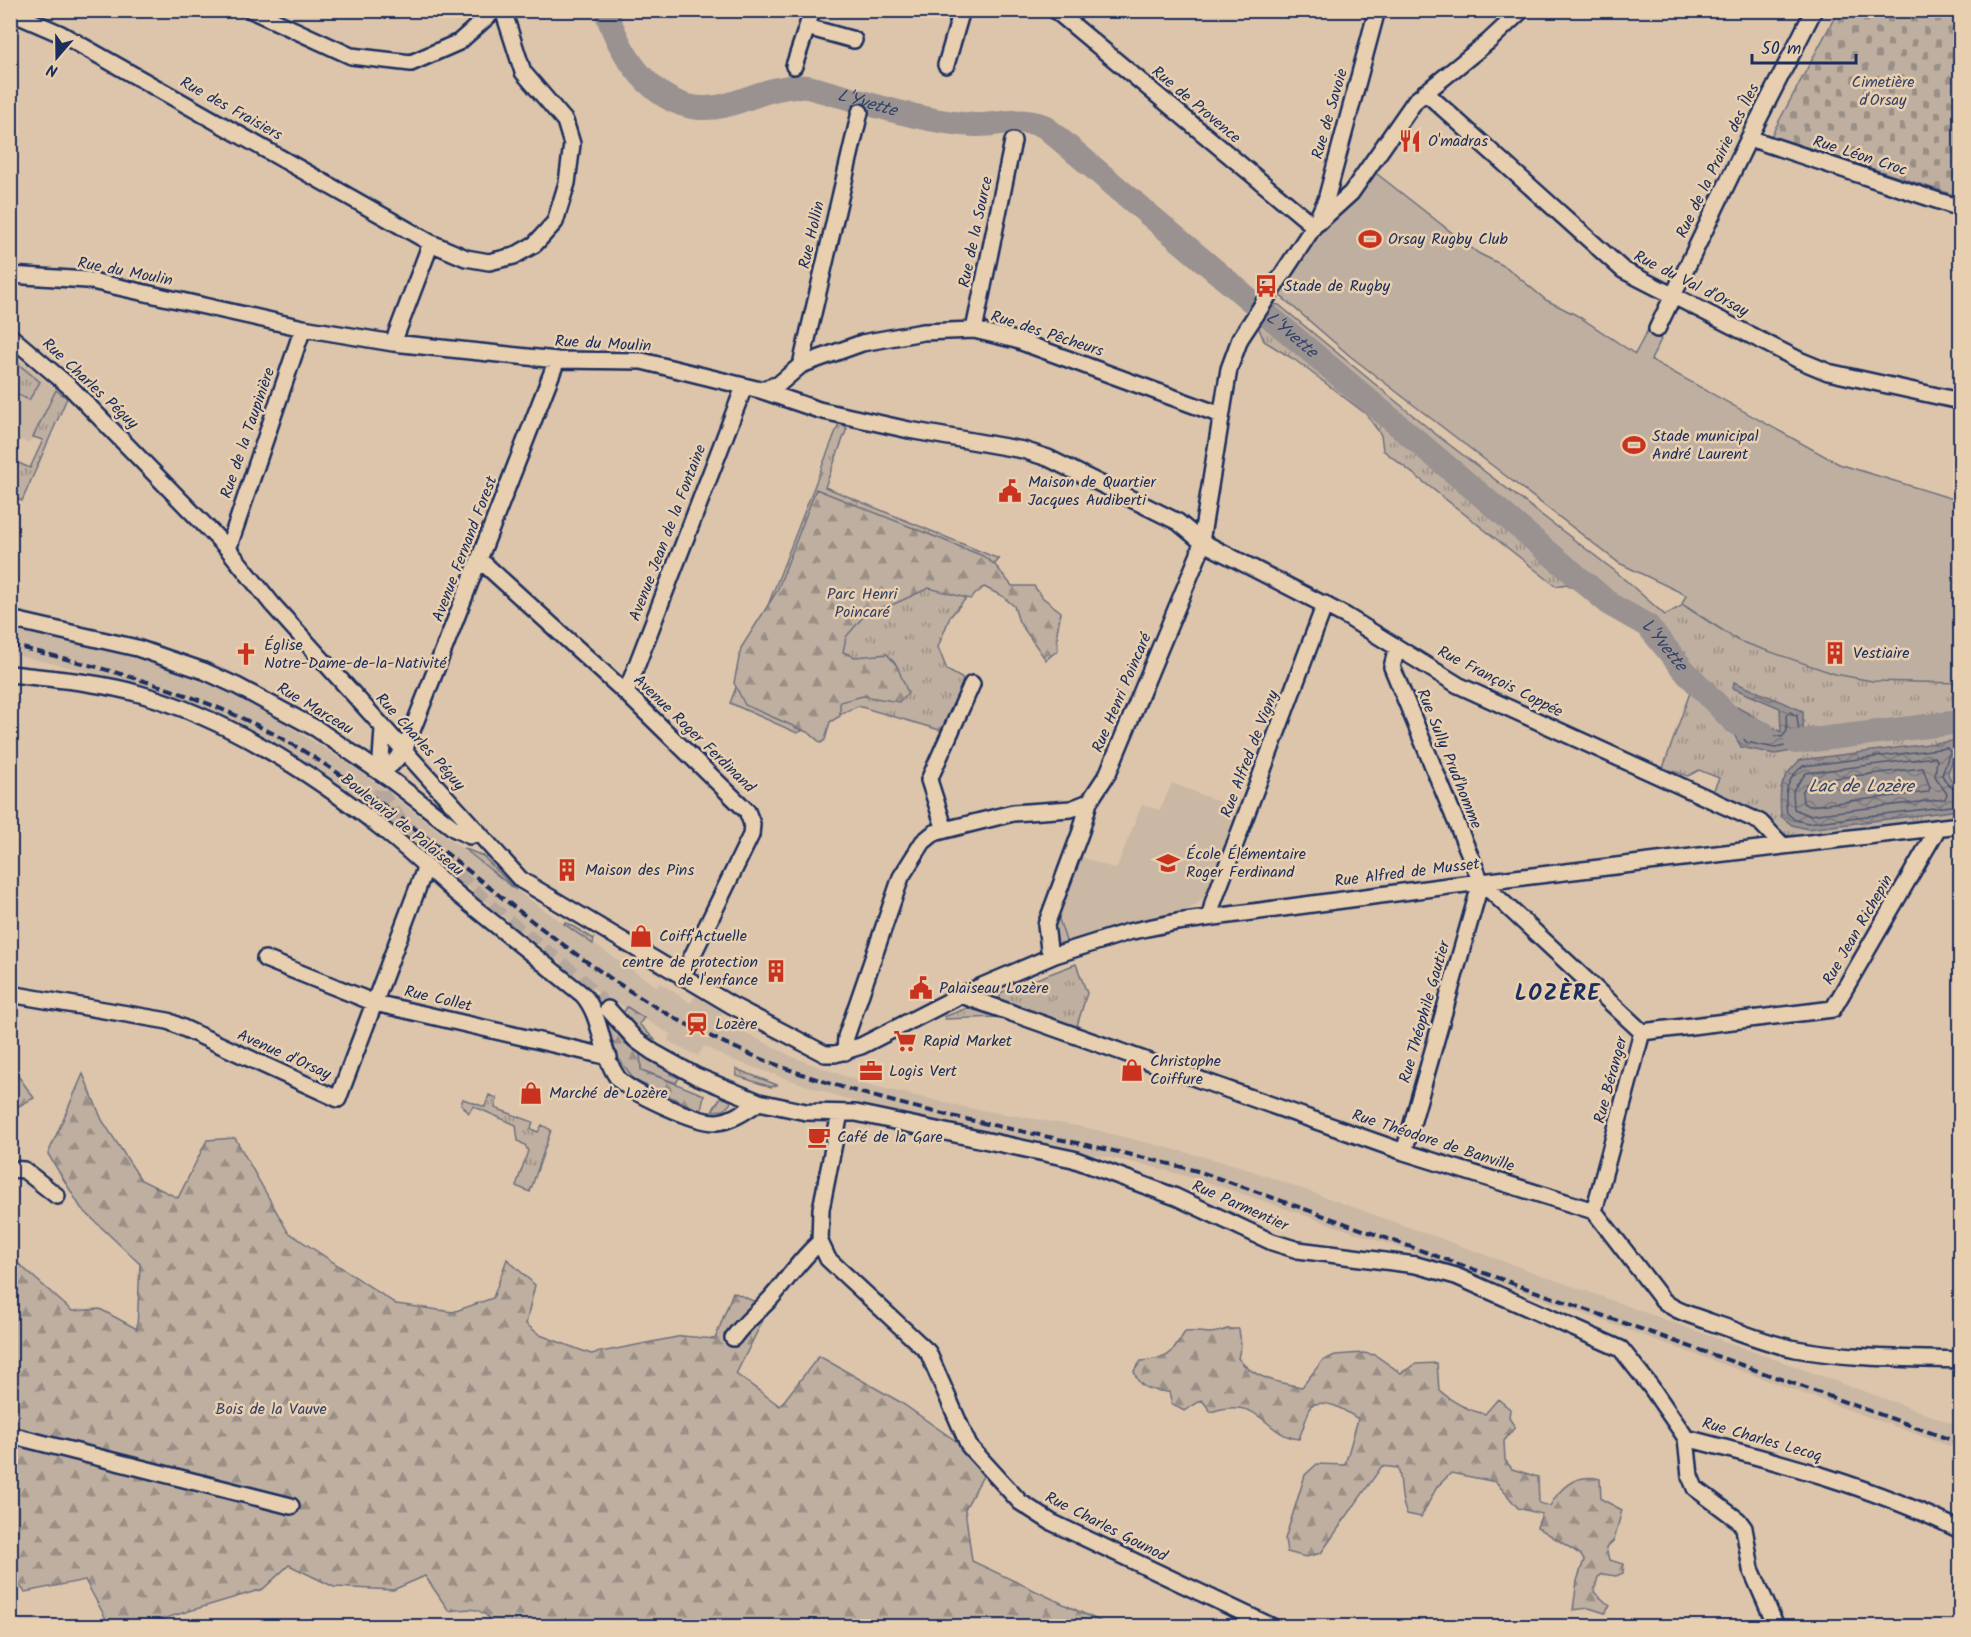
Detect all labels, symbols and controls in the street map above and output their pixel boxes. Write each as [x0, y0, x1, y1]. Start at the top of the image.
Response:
north arrow [27, 27, 87, 87]
scale bar [1752, 27, 1856, 65]
text: 50 m [1761, 35, 1801, 64]
text: N [43, 56, 61, 83]
street label: Rue de Provence [1146, 60, 1246, 150]
street label: Rue de Savoie [1305, 66, 1355, 162]
street label: Rue des Fraisiers [175, 70, 287, 148]
park label: Cimetière d'Orsay [1852, 70, 1914, 113]
street label: Rue de la Prairie des Îles [1670, 79, 1766, 243]
water label: L'Yvette [834, 81, 902, 126]
restaurant icon: O'madras [1397, 128, 1423, 154]
place label: O'madras [1428, 129, 1488, 154]
street label: Rue Léon Croc [1810, 129, 1910, 183]
street label: Rue de la Source [952, 174, 1000, 290]
street label: Rue Hollin [792, 199, 832, 271]
sports icon: Orsay Rugby Club [1357, 226, 1383, 252]
place label: Orsay Rugby Club [1388, 227, 1509, 252]
street label: Rue du Val d'Orsay [1629, 244, 1753, 324]
street label: Rue du Moulin [75, 251, 175, 293]
bus stop icon: Stade de Rugby [1253, 273, 1279, 299]
place label: Stade de Rugby [1284, 274, 1390, 299]
street label: Rue des Pêcheurs [987, 304, 1107, 364]
water label: L'Yvette [1259, 304, 1325, 367]
street label: Rue du Moulin [554, 329, 652, 359]
street label: Rue Charles Péguy [36, 332, 144, 436]
street label: Rue de la Taupinière [214, 364, 282, 502]
place label: Stade municipal André Laurent [1652, 424, 1759, 467]
sports icon: Stade municipal André Laurent [1621, 432, 1647, 458]
street label: Avenue Jean de la Fontaine [623, 441, 713, 625]
place label: Maison de Quartier Jacques Audiberti [1028, 470, 1157, 513]
street label: Avenue Fernand Forest [426, 472, 505, 626]
public building icon: Maison de Quartier Jacques Audiberti [997, 478, 1023, 504]
park label: Parc Henri Poincaré [827, 582, 898, 625]
water label: L'Yvette [1636, 611, 1695, 680]
street label: Rue Henri Poincaré [1086, 628, 1159, 757]
place label: Église Notre-Dame-de-la-Nativité [264, 633, 448, 676]
street label: Rue François Coppée [1433, 640, 1567, 724]
building icon: Vestiaire [1822, 640, 1848, 666]
church icon: Église Notre-Dame-de-la-Nativité [233, 641, 259, 667]
place label: Vestiaire [1853, 641, 1909, 666]
street label: Avenue Roger Ferdinand [627, 669, 762, 800]
street label: Rue Marceau [272, 676, 358, 742]
street label: Rue Sully Prud'homme [1409, 685, 1489, 833]
street label: Rue Alfred de Vigny [1214, 686, 1286, 821]
street label: Rue Charles Péguy [369, 687, 471, 797]
street label: Boulevard de Palaiseau [335, 767, 469, 883]
water label: Lac de Lozère [1808, 773, 1916, 802]
place label: École Élémentaire Roger Ferdinand [1186, 842, 1306, 885]
school or university icon: École Élémentaire Roger Ferdinand [1155, 850, 1181, 876]
street label: Rue Alfred de Musset [1333, 852, 1482, 894]
building icon: Maison des Pins [554, 857, 580, 883]
place label: Maison des Pins [585, 858, 694, 883]
street label: Rue Jean Richepin [1816, 870, 1900, 990]
shop icon: Coiff'Actuelle [628, 923, 654, 949]
place label: Coiff'Actuelle [659, 924, 747, 949]
street label: Rue Théophile Gautier [1393, 936, 1458, 1086]
place label: centre de protection de l'enfance [622, 950, 758, 993]
building icon: centre de protection de l'enfance [763, 958, 789, 984]
public building icon: Palaiseau Lozère [908, 975, 934, 1001]
place label: Palaiseau Lozère [939, 976, 1049, 1001]
district label: LOZÈRE [1515, 977, 1601, 1012]
street label: Rue Collet [402, 979, 475, 1019]
station icon: Lozère [684, 1011, 710, 1037]
place label: Lozère [715, 1012, 758, 1037]
street label: Avenue d'Orsay [233, 1023, 336, 1087]
supermarket icon: Rapid Market [892, 1028, 918, 1054]
place label: Rapid Market [923, 1029, 1013, 1054]
street label: Rue Béranger [1587, 1032, 1635, 1126]
place label: Christophe Coiffure [1150, 1049, 1221, 1092]
shop icon: Christophe Coiffure [1119, 1057, 1145, 1083]
office icon: Logis Vert [858, 1058, 884, 1084]
place label: Logis Vert [889, 1059, 958, 1084]
shop icon: Marché de Lozère [518, 1080, 544, 1106]
place label: Marché de Lozère [549, 1081, 668, 1106]
street label: Rue Théodore de Banville [1348, 1103, 1518, 1179]
cafe icon: Café de la Gare [806, 1124, 832, 1150]
place label: Café de la Gare [837, 1125, 943, 1150]
street label: Rue Parmentier [1188, 1174, 1294, 1239]
park label: Bois de la Vauve [215, 1397, 327, 1422]
street label: Rue Charles Lecoq [1699, 1411, 1825, 1469]
street label: Rue Charles Gounod [1040, 1485, 1172, 1569]

